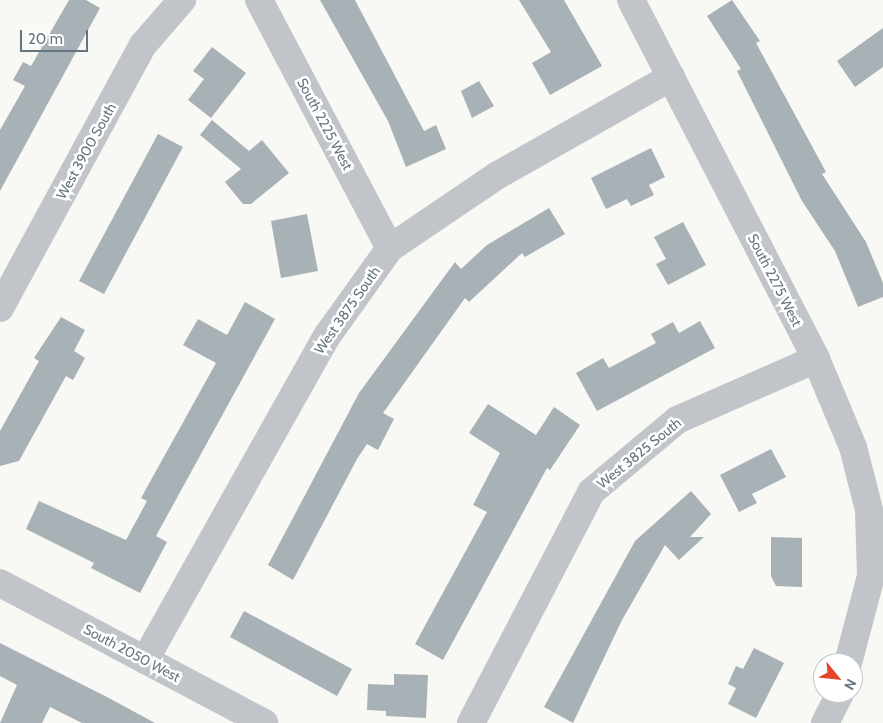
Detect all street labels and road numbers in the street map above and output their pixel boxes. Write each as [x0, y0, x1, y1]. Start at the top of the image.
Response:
street label: South 2225 West [294, 75, 356, 173]
street label: West 3900 South [53, 100, 119, 202]
street label: South 2275 West [744, 231, 806, 329]
street label: West 3875 South [311, 263, 383, 357]
street label: West 3825 South [594, 414, 684, 492]
street label: South 2050 West [81, 621, 183, 685]

